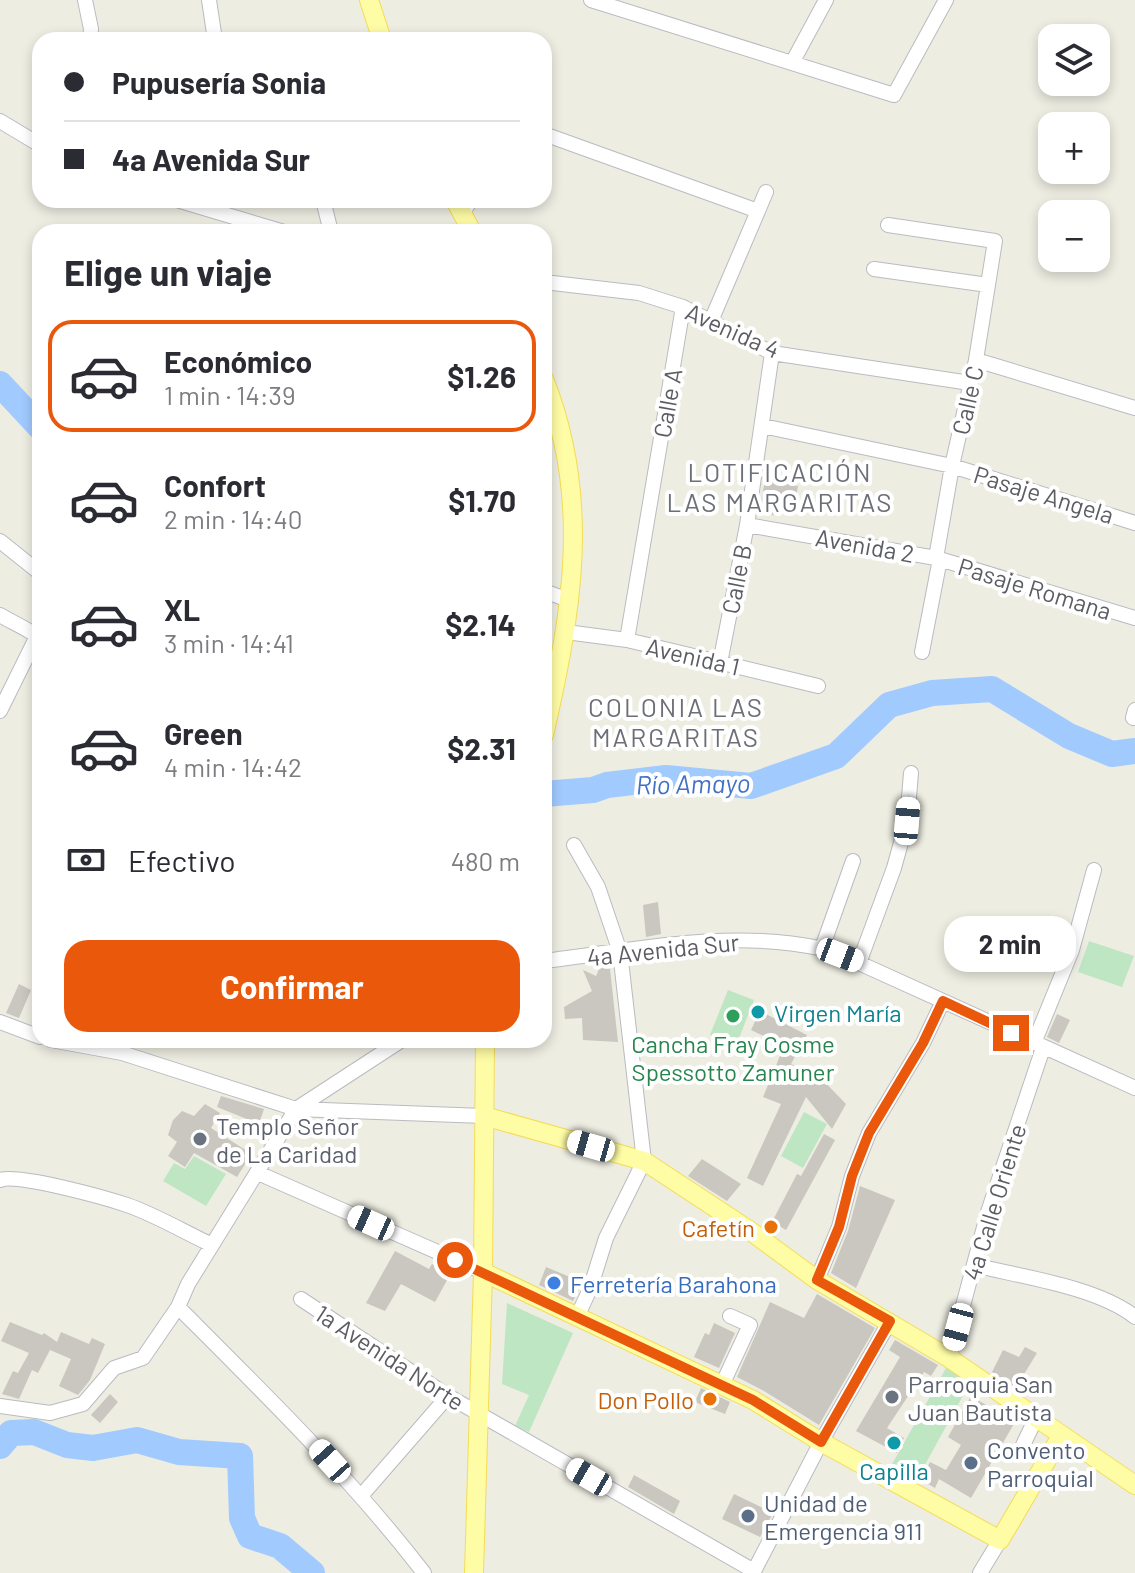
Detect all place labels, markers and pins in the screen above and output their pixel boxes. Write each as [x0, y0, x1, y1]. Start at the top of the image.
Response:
place label: Virgen María [774, 998, 902, 1027]
marker: Virgen María [749, 1003, 767, 1021]
marker: Cancha Fray Cosme Spessotto Zamuner [724, 1007, 742, 1025]
place label: Cancha Fray Cosme Spessotto Zamuner [631, 1029, 835, 1086]
place label: Templo Señor de La Caridad [216, 1111, 359, 1168]
marker: Templo Señor de La Caridad [191, 1130, 209, 1148]
place label: Cafetín [682, 1213, 755, 1242]
marker: Cafetín [762, 1218, 780, 1236]
place label: Ferretería Barahona [570, 1269, 777, 1298]
marker: Ferretería Barahona [545, 1274, 563, 1292]
place label: Parroquia San Juan Bautista [908, 1369, 1053, 1426]
place label: Don Pollo [597, 1385, 694, 1414]
marker: Parroquia San Juan Bautista [883, 1388, 901, 1406]
marker: Don Pollo [701, 1390, 719, 1408]
marker: Capilla [885, 1434, 903, 1452]
place label: Convento Parroquial [987, 1435, 1094, 1492]
marker: Convento Parroquial [962, 1454, 980, 1472]
place label: Capilla [859, 1456, 929, 1485]
place label: Unidad de Emergencia 911 [764, 1488, 922, 1545]
marker: Unidad de Emergencia 911 [739, 1507, 757, 1525]

